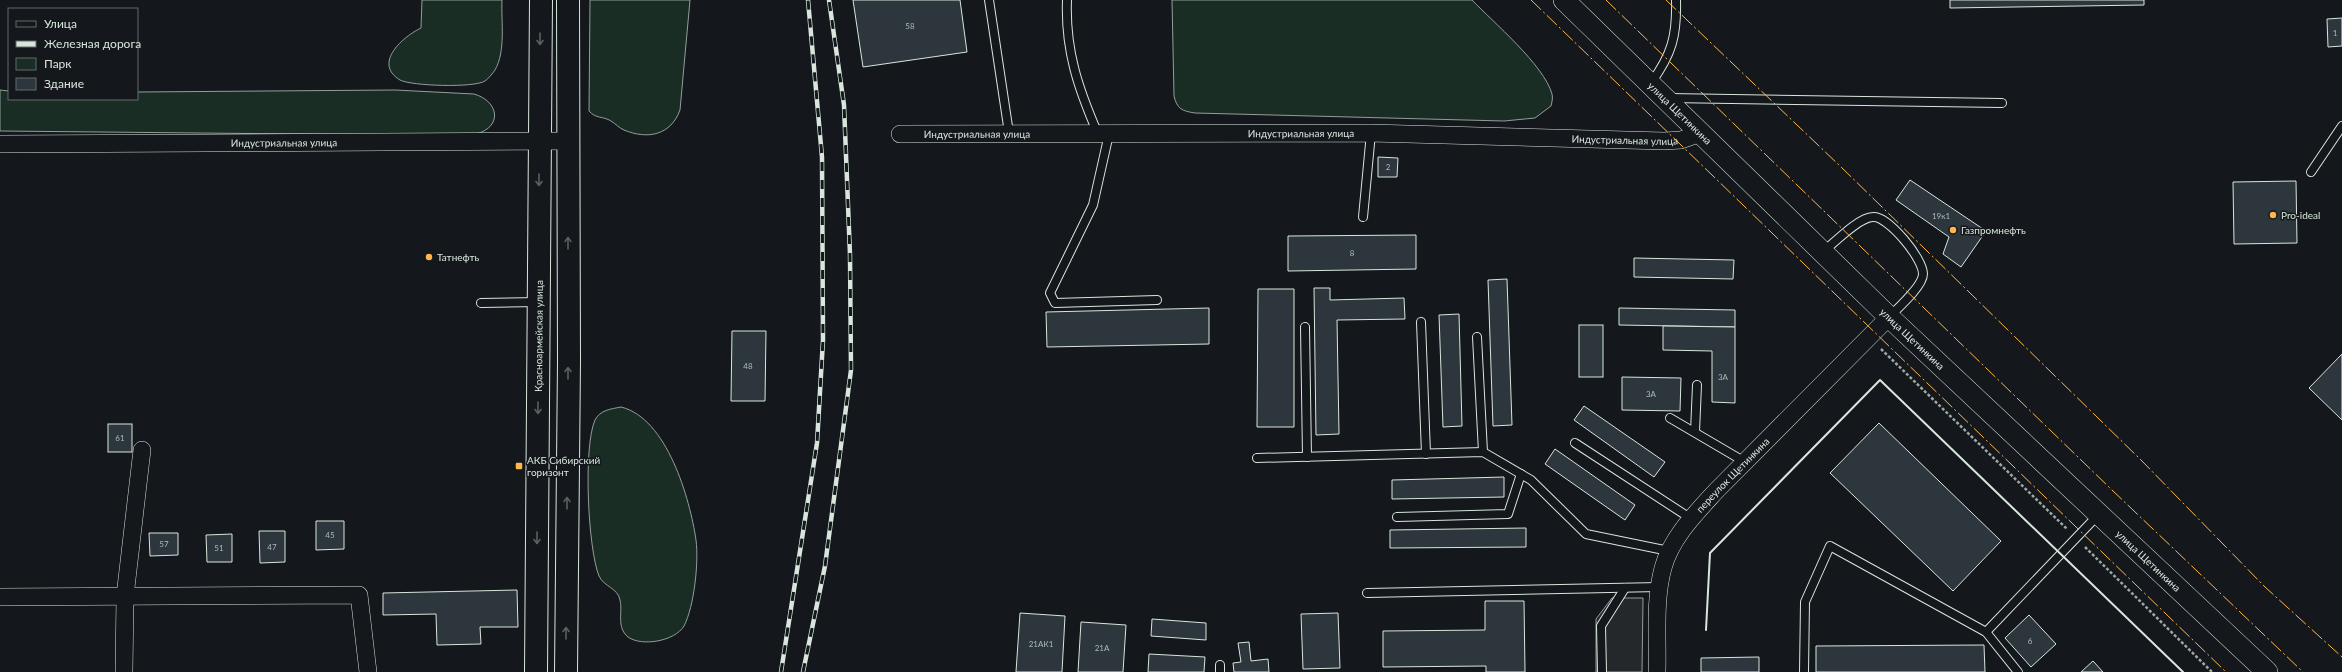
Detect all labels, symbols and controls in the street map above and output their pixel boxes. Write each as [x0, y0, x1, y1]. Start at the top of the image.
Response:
legend [8, 8, 138, 100]
text: Улица [44, 16, 77, 31]
house number: 58 [905, 21, 915, 31]
house number: 1 [2333, 28, 2338, 38]
one-way arrow [536, 32, 544, 45]
text: Железная дорога [44, 36, 141, 51]
text: Парк [44, 56, 72, 71]
text: Здание [44, 76, 84, 91]
street label: улица Щетинкина [1646, 79, 1714, 147]
street label: Индустриальная улица [1248, 127, 1354, 139]
street label: Индустриальная улица [924, 128, 1030, 140]
street label: Индустриальная улица [1572, 132, 1678, 147]
street label: Индустриальная улица [231, 136, 337, 149]
house number: 2 [1386, 162, 1391, 172]
one-way arrow [535, 173, 543, 186]
place label: Pro-ideal [2281, 209, 2320, 221]
marker: Pro-ideal [2268, 210, 2278, 220]
house number: 19к1 [1932, 211, 1950, 221]
place label: Газпромнефть [1961, 224, 2026, 236]
marker: Газпромнефть [1948, 225, 1958, 235]
one-way arrow [564, 237, 572, 250]
house number: 8 [1350, 248, 1355, 258]
place label: Татнефть [437, 251, 479, 263]
marker: Татнефть [424, 252, 434, 262]
street label: Красноармейская улица [532, 280, 545, 392]
street label: улица Щетинкина [1878, 306, 1947, 372]
house number: 48 [743, 361, 753, 371]
one-way arrow [565, 367, 572, 380]
house number: 3А [1718, 372, 1729, 382]
house number: 3А [1646, 389, 1657, 399]
one-way arrow [534, 401, 542, 414]
house number: 61 [115, 433, 125, 443]
street label: переулок Щетинкина [1693, 435, 1772, 515]
place label: АКБ Сибирский горизонт [527, 454, 601, 478]
marker: АКБ Сибирский горизонт [514, 461, 524, 471]
one-way arrow [564, 497, 571, 510]
street label: улица Щетинкина [2114, 528, 2183, 594]
house number: 45 [325, 530, 335, 540]
one-way arrow [533, 531, 541, 544]
house number: 57 [159, 539, 169, 549]
house number: 47 [267, 542, 277, 552]
house number: 51 [214, 543, 224, 553]
one-way arrow [563, 627, 570, 640]
house number: 6 [2028, 636, 2033, 646]
house number: 21АК1 [1029, 639, 1054, 649]
house number: 21А [1095, 643, 1110, 653]

